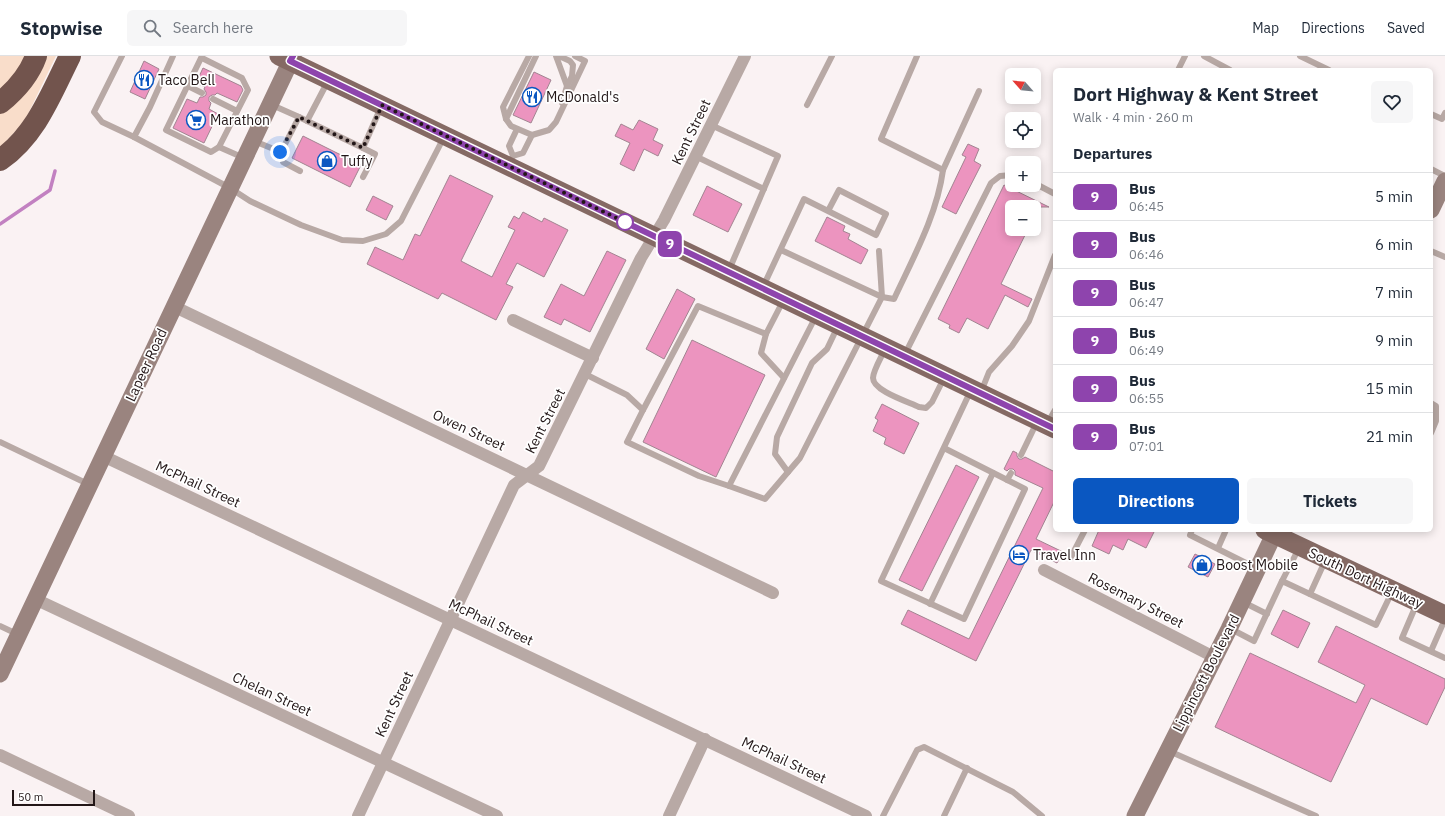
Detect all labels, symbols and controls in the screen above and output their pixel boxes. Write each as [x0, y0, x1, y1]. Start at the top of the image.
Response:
search box [127, 10, 407, 46]
text: Stopwise [20, 16, 103, 40]
icon: search [141, 17, 163, 39]
text: Search here [173, 18, 253, 37]
text: Map [1252, 19, 1279, 37]
text: Directions [1301, 19, 1365, 37]
text: Saved [1387, 19, 1425, 37]
north arrow [1005, 68, 1041, 104]
map controls [1005, 68, 1041, 236]
restaurant icon: Taco Bell [133, 69, 155, 91]
place label: Taco Bell [158, 71, 215, 89]
button: heart [1371, 81, 1413, 123]
text: Dort Highway & Kent Street [1073, 82, 1318, 106]
restaurant icon: McDonald's [521, 86, 543, 108]
place label: McDonald's [546, 88, 619, 106]
street label: Kent Street [667, 96, 715, 168]
supermarket icon: Marathon [185, 109, 207, 131]
text: Walk · 4 min · 260 m [1073, 109, 1193, 126]
place label: Marathon [210, 111, 270, 129]
button: locate [1005, 112, 1041, 148]
your location [270, 142, 290, 162]
text: Departures [1073, 144, 1152, 163]
shop icon: Tuffy [316, 150, 338, 172]
place label: Tuffy [341, 152, 372, 170]
button: + [1005, 156, 1041, 192]
text: Bus [1129, 179, 1156, 198]
text: 5 min [1375, 187, 1413, 206]
text: 9 [1091, 188, 1099, 206]
text: 06:45 [1129, 198, 1164, 215]
button: − [1005, 200, 1041, 236]
unlabelled marker [616, 213, 634, 231]
text: Bus [1129, 227, 1156, 246]
line badge: 9 [657, 231, 683, 257]
text: 9 [666, 235, 674, 253]
text: 6 min [1375, 235, 1413, 254]
text: 9 [1091, 236, 1099, 254]
text: 06:46 [1129, 246, 1164, 263]
text: Bus [1129, 275, 1156, 294]
text: 7 min [1375, 283, 1413, 302]
text: 9 [1091, 284, 1099, 302]
text: 06:47 [1129, 294, 1164, 311]
text: Bus [1129, 323, 1156, 342]
street label: Lapeer Road [121, 326, 171, 404]
text: 9 min [1375, 331, 1413, 350]
text: 9 [1091, 332, 1099, 350]
text: 06:49 [1129, 342, 1164, 359]
text: Bus [1129, 371, 1156, 390]
text: 15 min [1366, 379, 1413, 398]
text: 9 [1091, 380, 1099, 398]
street label: Kent Street [521, 385, 569, 457]
text: 06:55 [1129, 390, 1164, 407]
street label: Owen Street [430, 405, 508, 455]
text: Bus [1129, 419, 1156, 438]
text: 21 min [1366, 427, 1413, 446]
text: 9 [1091, 428, 1099, 446]
text: 07:01 [1129, 438, 1164, 455]
street label: McPhail Street [153, 457, 243, 511]
button: Directions [1073, 478, 1239, 524]
button: Tickets [1247, 478, 1413, 524]
hotel icon: Travel Inn [1008, 544, 1030, 566]
street label: South Dort Highway [1306, 544, 1426, 612]
place label: Travel Inn [1033, 546, 1096, 564]
shop icon: Boost Mobile [1191, 554, 1213, 576]
place label: Boost Mobile [1216, 556, 1298, 574]
street label: Rosemary Street [1085, 568, 1187, 632]
street label: McPhail Street [446, 595, 536, 649]
street label: Lippincott Boulevard [1169, 611, 1243, 735]
street label: Chelan Street [230, 668, 315, 720]
street label: Kent Street [371, 668, 417, 740]
street label: McPhail Street [739, 733, 829, 787]
scale bar [12, 788, 95, 807]
text: 50 m [18, 790, 43, 804]

